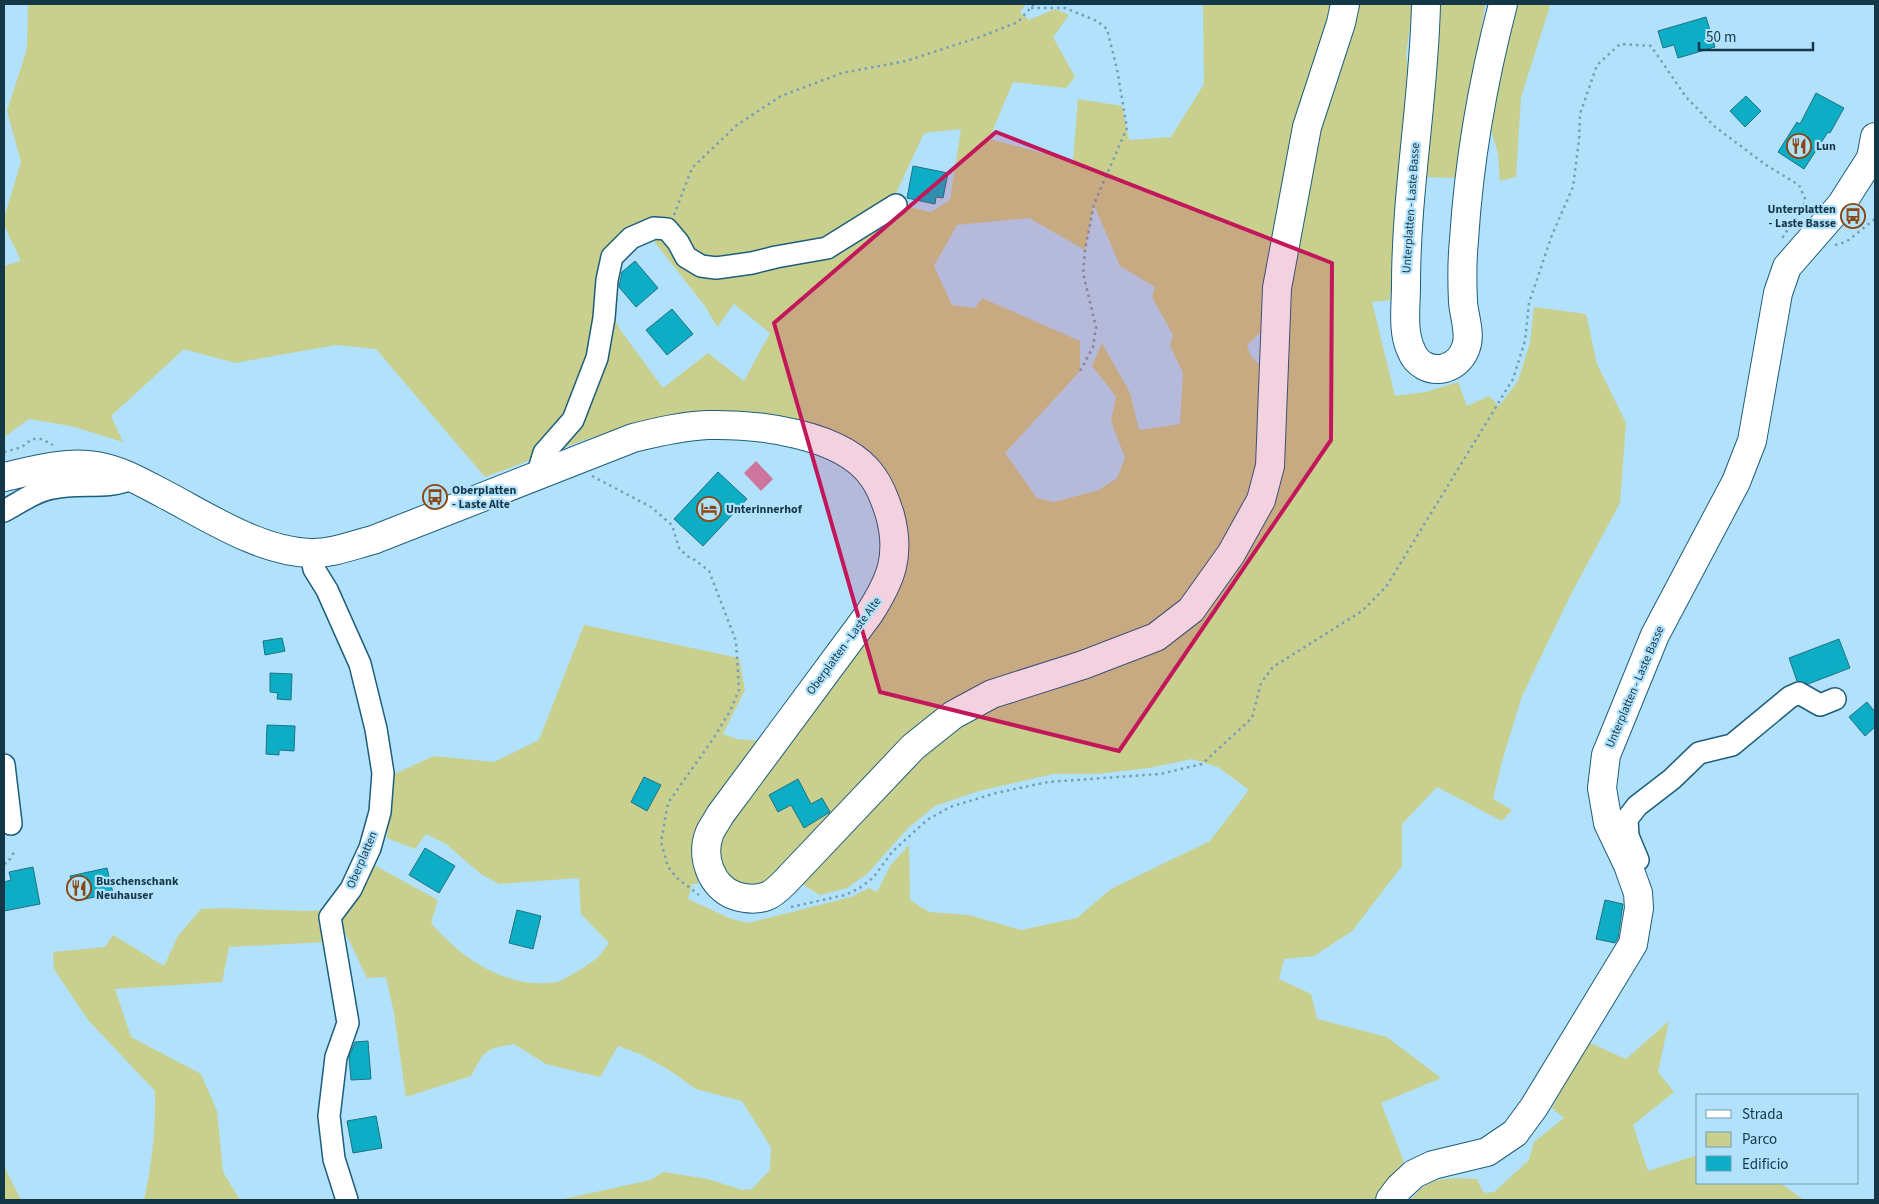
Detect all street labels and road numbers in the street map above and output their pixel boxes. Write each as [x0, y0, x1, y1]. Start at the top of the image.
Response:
street label: Unterplatten - Laste Basse [1398, 142, 1424, 274]
street label: Oberplatten - Laste Alte [803, 593, 885, 698]
street label: Unterplatten - Laste Basse [1602, 623, 1668, 750]
street label: Oberplatten [342, 829, 382, 891]

